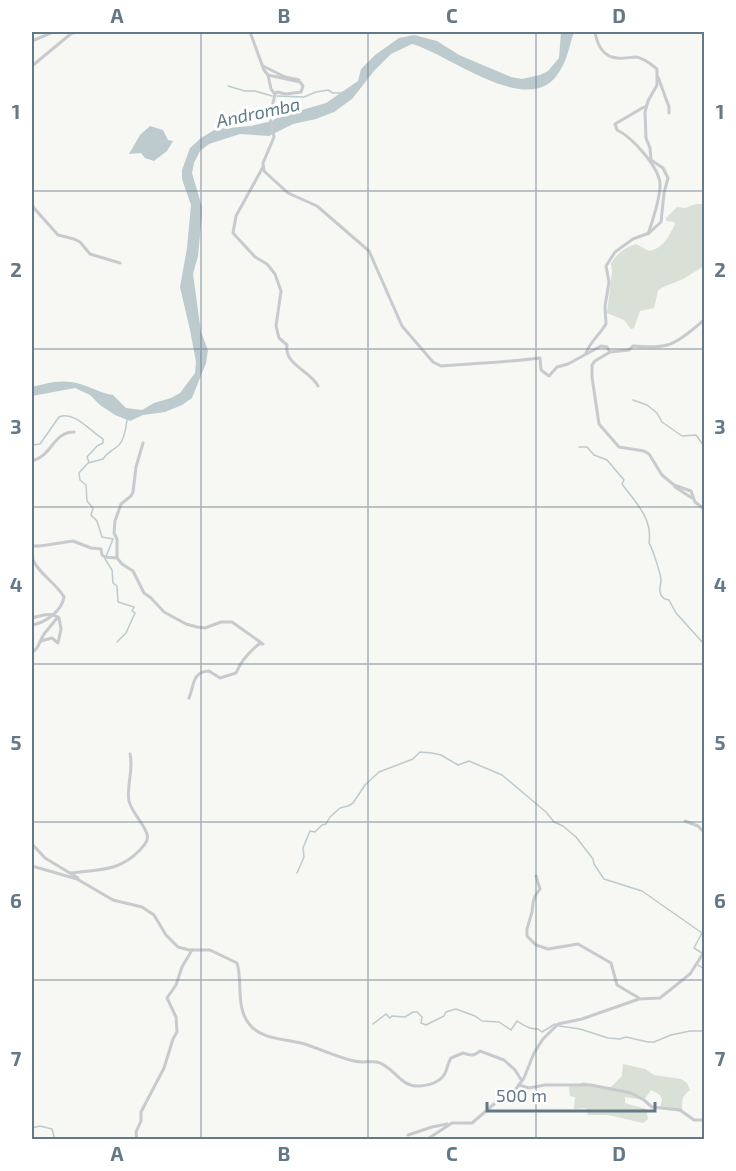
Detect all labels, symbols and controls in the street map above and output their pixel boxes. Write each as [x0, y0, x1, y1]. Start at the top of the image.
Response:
text: A [110, 3, 124, 27]
text: B [278, 3, 290, 27]
text: C [446, 3, 458, 27]
text: D [612, 3, 626, 27]
water label: Andromba [213, 92, 302, 132]
text: 1 [12, 99, 20, 123]
text: 1 [716, 99, 724, 123]
text: 2 [10, 257, 22, 281]
text: 2 [714, 257, 726, 281]
text: 3 [10, 414, 22, 438]
text: 3 [714, 414, 726, 438]
text: 4 [10, 572, 23, 596]
text: 4 [714, 572, 727, 596]
text: 5 [10, 730, 22, 754]
text: 5 [714, 730, 726, 754]
text: 6 [10, 888, 22, 912]
text: 6 [714, 888, 726, 912]
text: 7 [11, 1046, 22, 1070]
text: 7 [715, 1046, 726, 1070]
scale bar [487, 1075, 655, 1113]
text: 500 m [496, 1084, 547, 1106]
text: A [110, 1141, 124, 1165]
text: B [278, 1141, 290, 1165]
text: C [446, 1141, 458, 1165]
text: D [612, 1141, 626, 1165]

